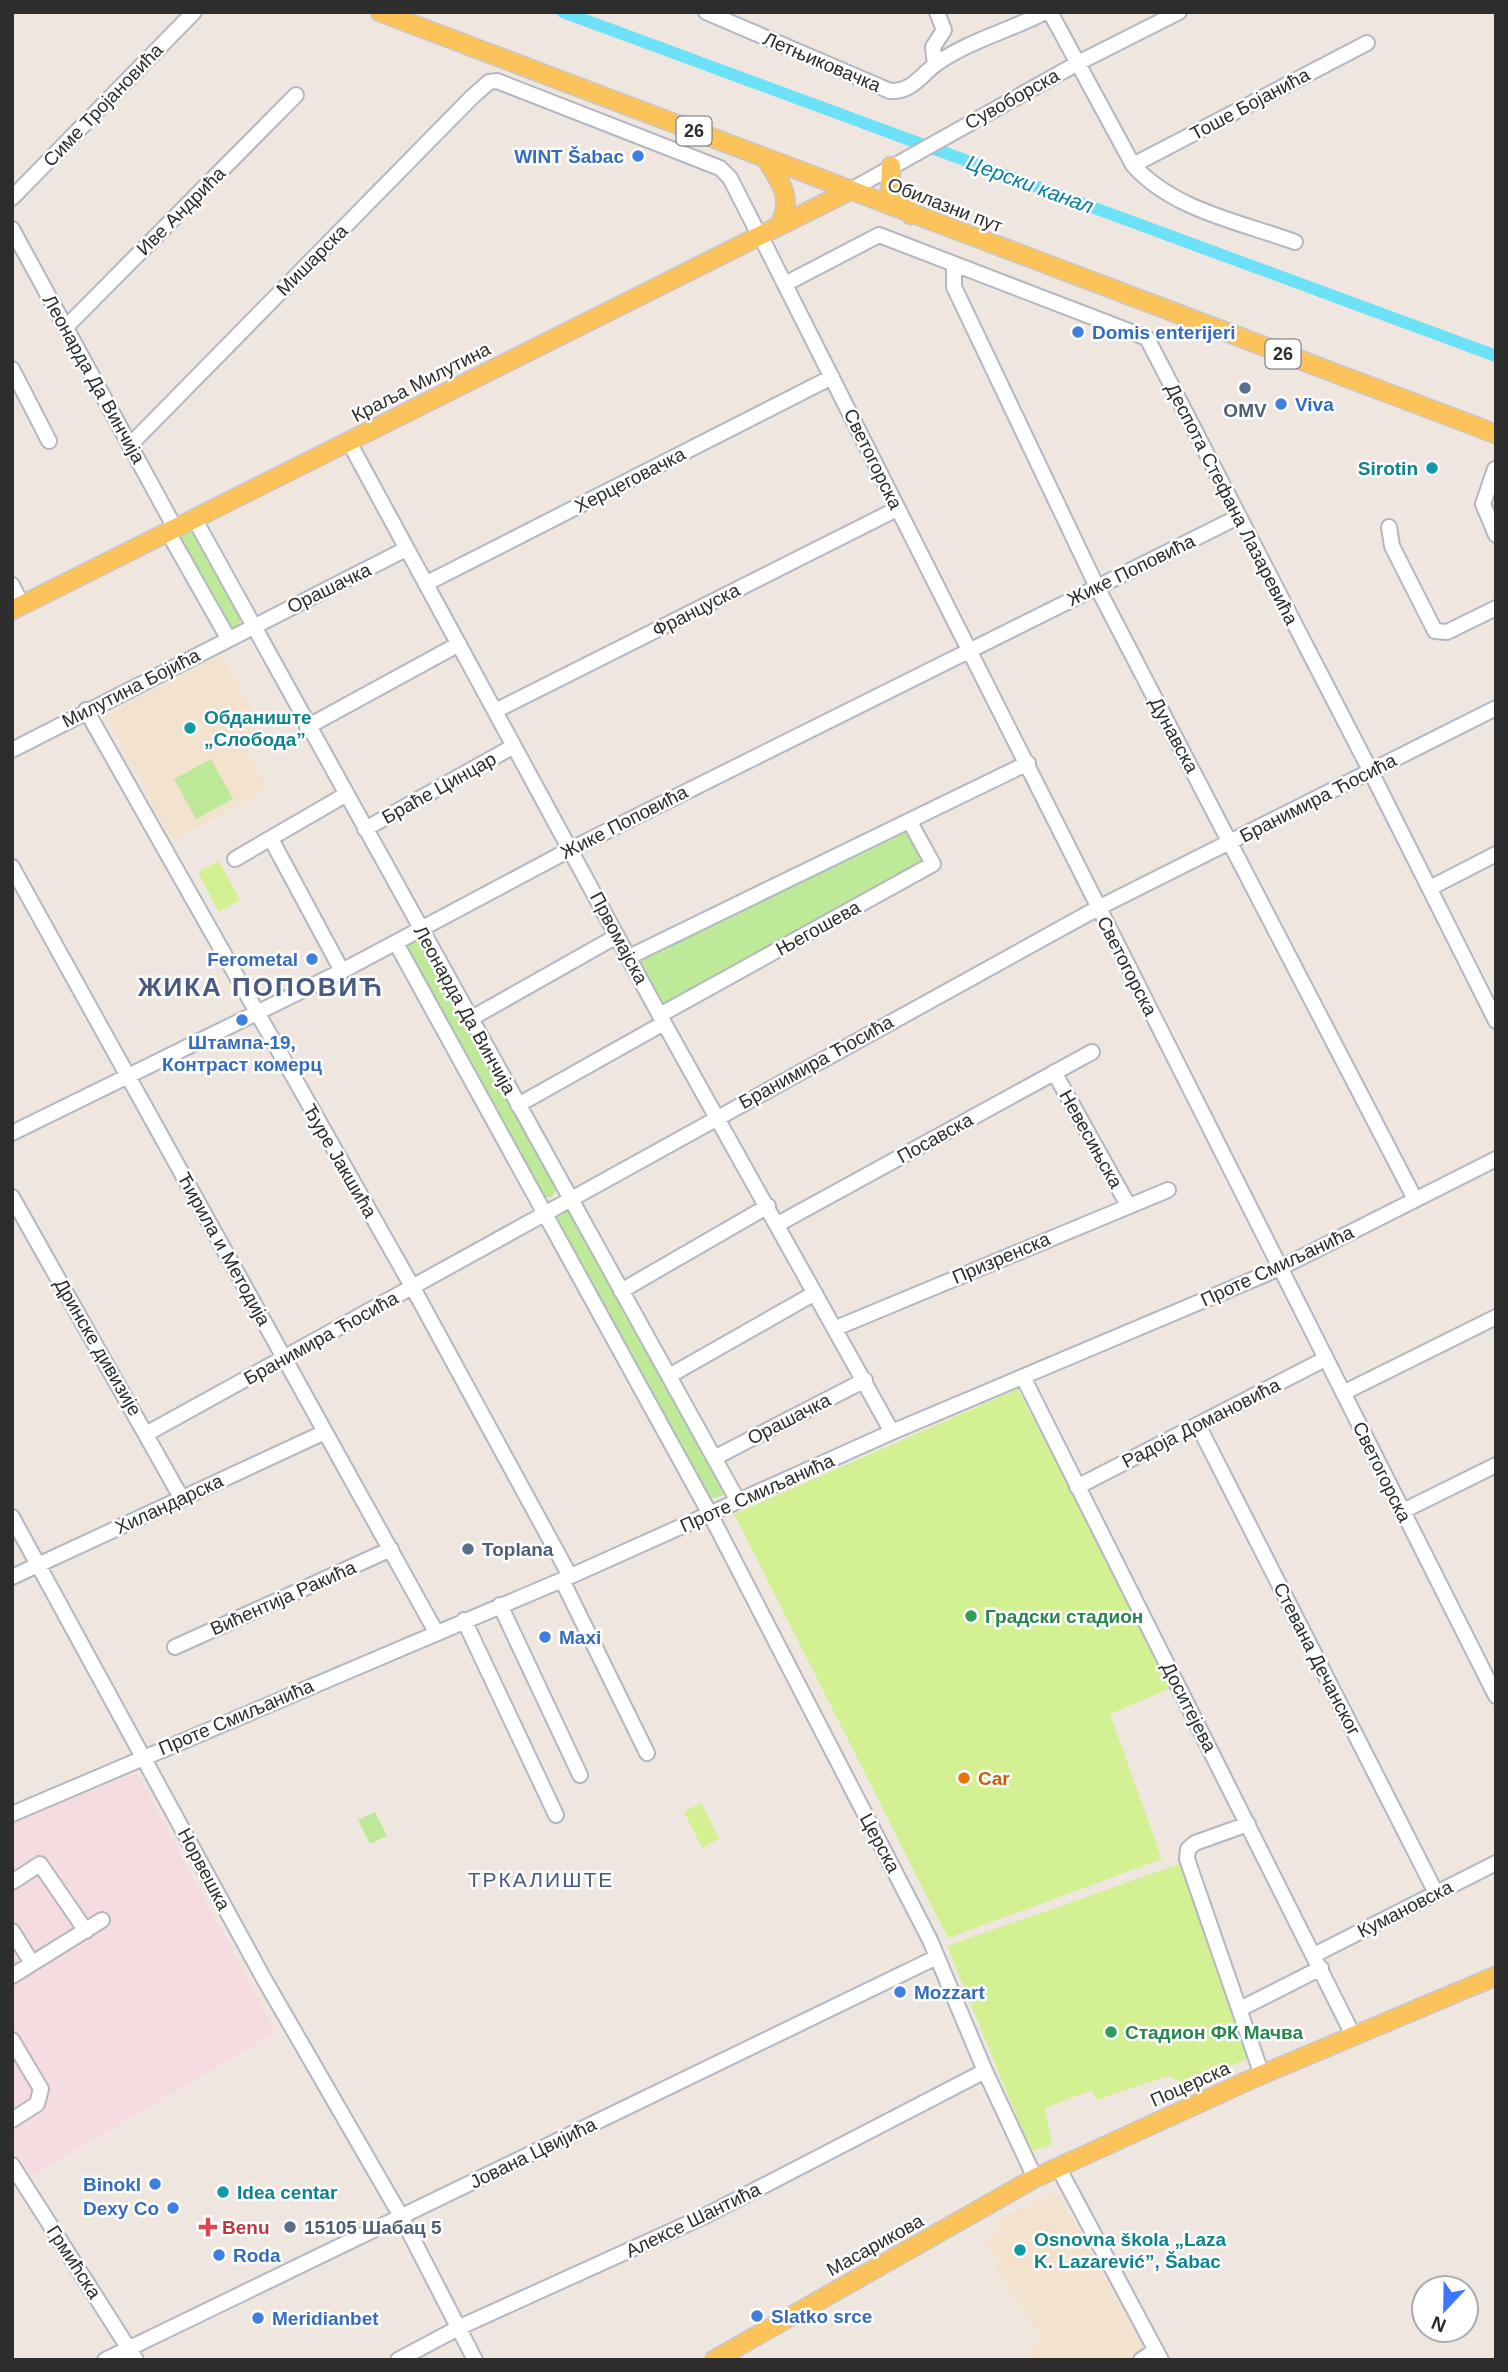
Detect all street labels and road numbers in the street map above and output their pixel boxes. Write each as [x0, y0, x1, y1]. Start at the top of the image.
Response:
street label: Летњиковачка [760, 28, 884, 96]
street label: Симе Тројановића [39, 39, 167, 171]
street label: Сувоборска [961, 64, 1063, 134]
street label: Тоше Бојанића [1187, 64, 1314, 144]
road number: 26 [676, 116, 712, 146]
street label: Иве Андрића [133, 162, 230, 259]
street label: Обилазни пут [885, 173, 1006, 237]
street label: Мишарска [272, 220, 352, 300]
street label: Леонарда Да Винчија [39, 291, 149, 467]
street label: Краља Милутина [348, 338, 494, 426]
road number: 26 [1266, 340, 1300, 368]
street label: Деспота Стефана Лазаревића [1162, 380, 1302, 629]
street label: Светогорска [840, 405, 907, 513]
street label: Херцеговачка [571, 443, 689, 517]
street label: Жике Поповића [1064, 530, 1199, 610]
street label: Орашачка [284, 559, 375, 617]
street label: Француска [649, 579, 743, 641]
street label: Милутина Бојића [59, 644, 204, 732]
street label: Дунавска [1145, 694, 1203, 777]
street label: Браће Цинцар [378, 748, 500, 828]
street label: Бранимира Ћосића [1236, 749, 1400, 847]
street label: Жике Поповића [557, 781, 691, 863]
street label: Првомајска [586, 888, 652, 988]
street label: Његошева [772, 896, 864, 960]
street label: Светогорска [1093, 913, 1161, 1020]
street label: Леонарда Да Винчија [410, 922, 520, 1098]
street label: Бранимира Ћосића [735, 1011, 897, 1113]
street label: Невесињска [1055, 1086, 1127, 1192]
street label: Ђуре Јакшића [299, 1101, 381, 1222]
street label: Посавска [894, 1108, 977, 1167]
street label: Ћирила и Методија [173, 1169, 275, 1330]
street label: Проте Смиљанића [1197, 1221, 1357, 1311]
street label: Призренска [949, 1228, 1053, 1288]
street label: Дринске дивизије [50, 1275, 146, 1419]
street label: Бранимира Ћосића [240, 1287, 402, 1389]
street label: Радоја Домановића [1118, 1374, 1284, 1472]
street label: Орашачка [744, 1389, 834, 1449]
street label: Светогорска [1349, 1418, 1416, 1526]
street label: Проте Смиљанића [677, 1449, 838, 1536]
street label: Хиландарска [112, 1470, 227, 1538]
street label: Вићентија Ракића [207, 1556, 359, 1640]
street label: Стевана Дечанског [1269, 1579, 1365, 1739]
street label: Доситејева [1157, 1659, 1221, 1756]
street label: Проте Смиљанића [155, 1675, 317, 1759]
street label: Церска [856, 1810, 904, 1877]
street label: Норвешка [174, 1824, 235, 1914]
street label: Кумановска [1354, 1876, 1456, 1942]
street label: Поцерска [1147, 2057, 1233, 2111]
street label: Јована Цвијића [467, 2113, 600, 2193]
street label: Алексе Шантића [622, 2178, 764, 2262]
street label: Масарикова [823, 2210, 927, 2280]
street label: Грмићска [43, 2222, 106, 2303]

